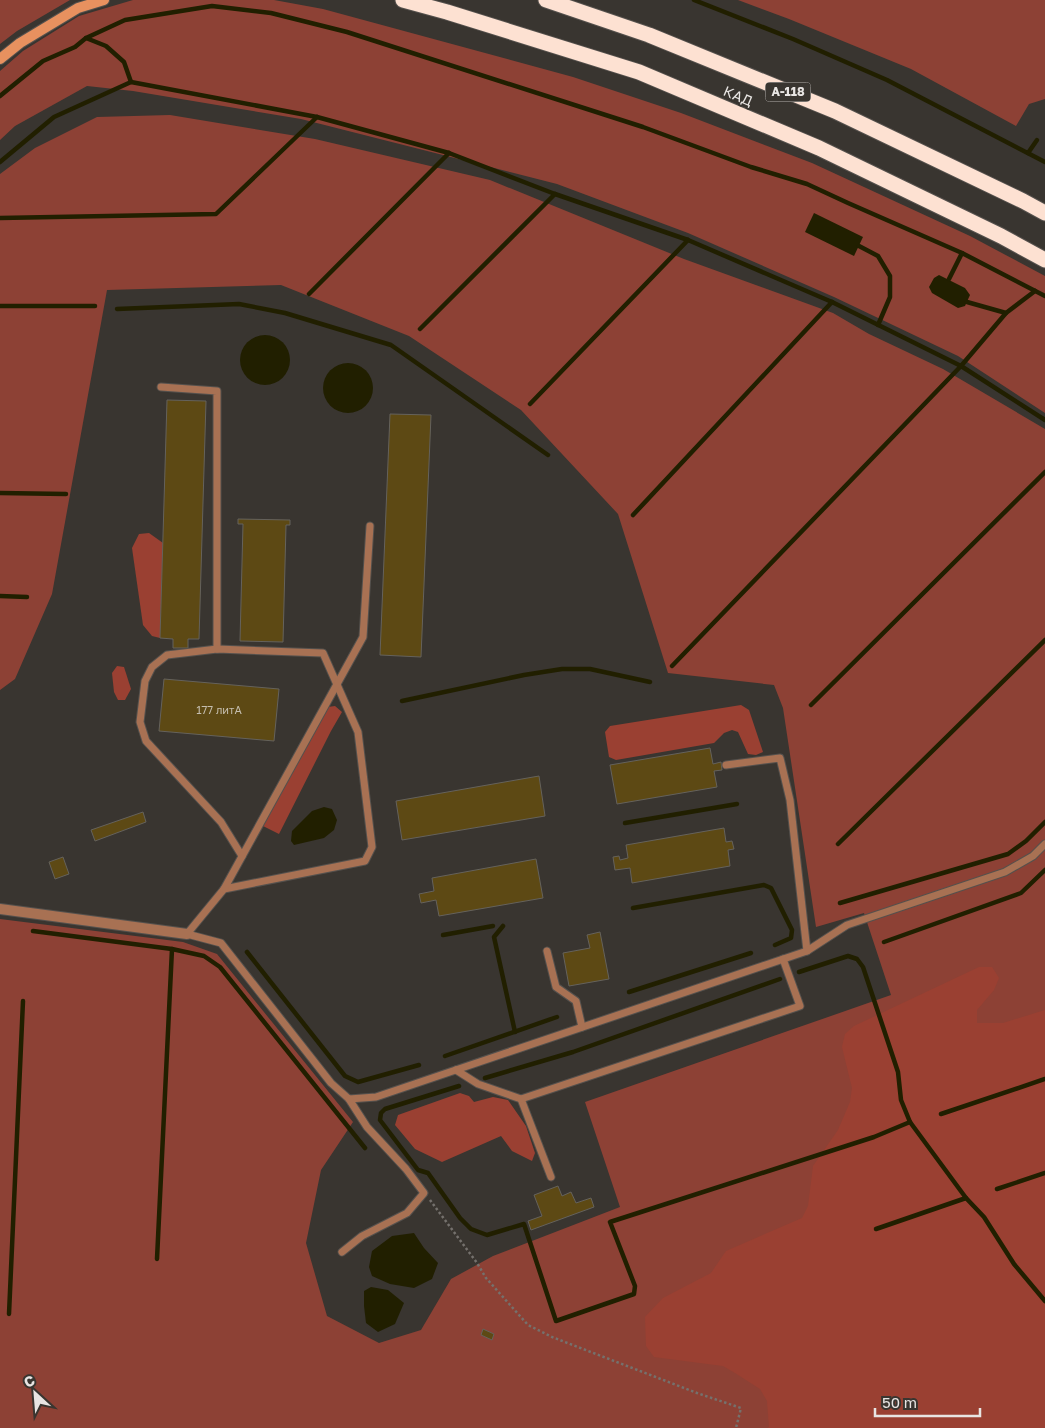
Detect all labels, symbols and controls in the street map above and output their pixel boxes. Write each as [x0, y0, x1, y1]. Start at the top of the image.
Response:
street label: КАД [721, 82, 755, 109]
road number: А-118 [766, 82, 810, 101]
house number: 177 литА [196, 703, 242, 716]
north arrow [10, 1368, 60, 1418]
text: С [21, 1371, 37, 1391]
scale bar [875, 1386, 980, 1418]
text: 50 m [882, 1393, 917, 1411]

